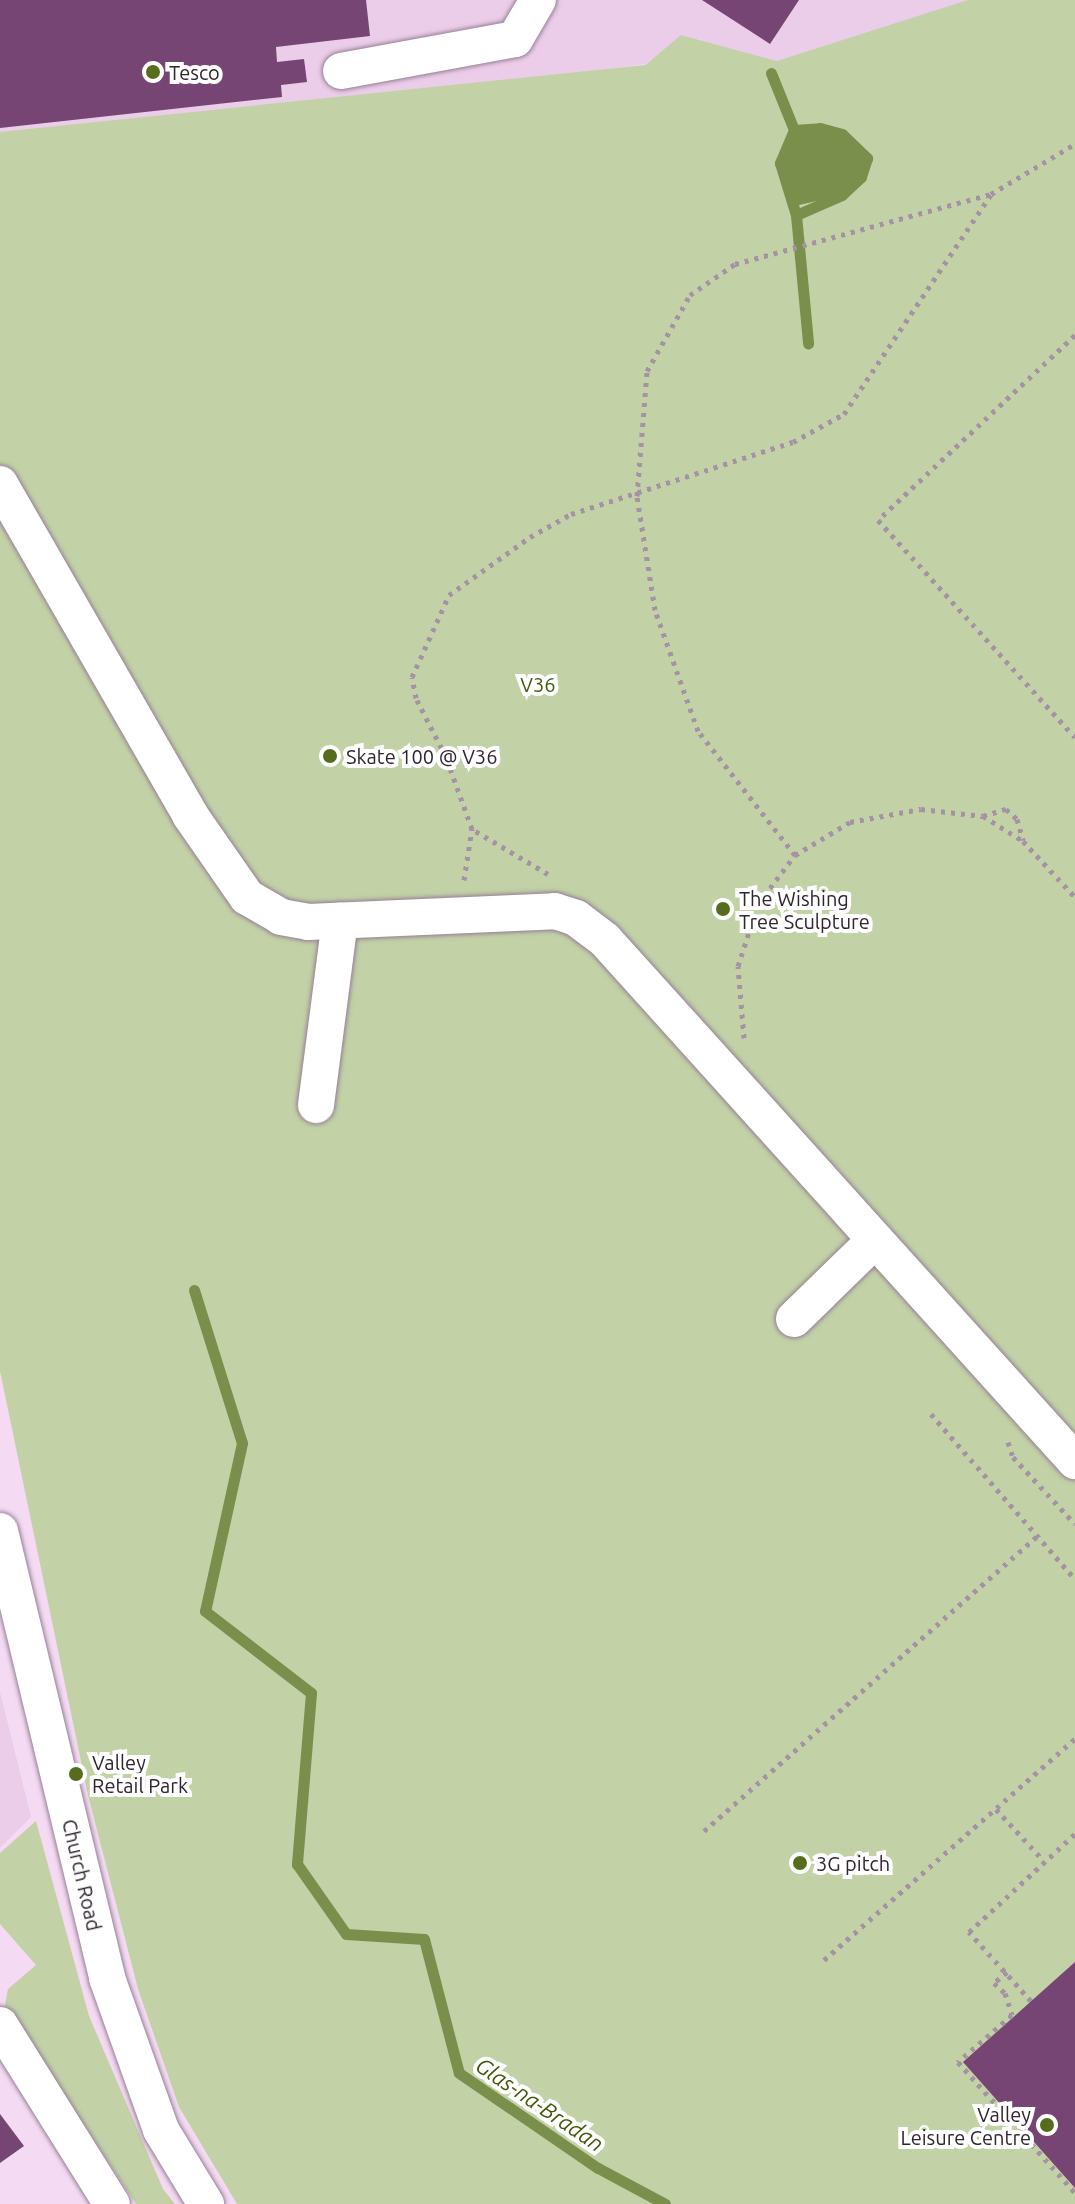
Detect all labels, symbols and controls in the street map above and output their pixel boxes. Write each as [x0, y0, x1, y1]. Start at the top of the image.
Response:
place label: Tesco [169, 60, 220, 84]
marker: Tesco [144, 63, 162, 81]
park label: V36 [520, 672, 556, 696]
place label: Skate 100 @ V36 [346, 744, 497, 768]
marker: Skate 100 @ V36 [321, 747, 339, 765]
place label: The Wishing Tree Sculpture [739, 886, 870, 933]
marker: The Wishing Tree Sculpture [714, 900, 732, 918]
place label: Valley Retail Park [92, 1750, 188, 1797]
marker: Valley Retail Park [67, 1765, 85, 1783]
street label: Church Road [57, 1817, 107, 1933]
place label: 3G pitch [816, 1851, 890, 1875]
marker: 3G pitch [791, 1854, 809, 1872]
water label: Glas-na-Bradan [471, 2051, 609, 2157]
place label: Valley Leisure Centre [900, 2102, 1031, 2149]
marker: Valley Leisure Centre [1038, 2116, 1056, 2134]

